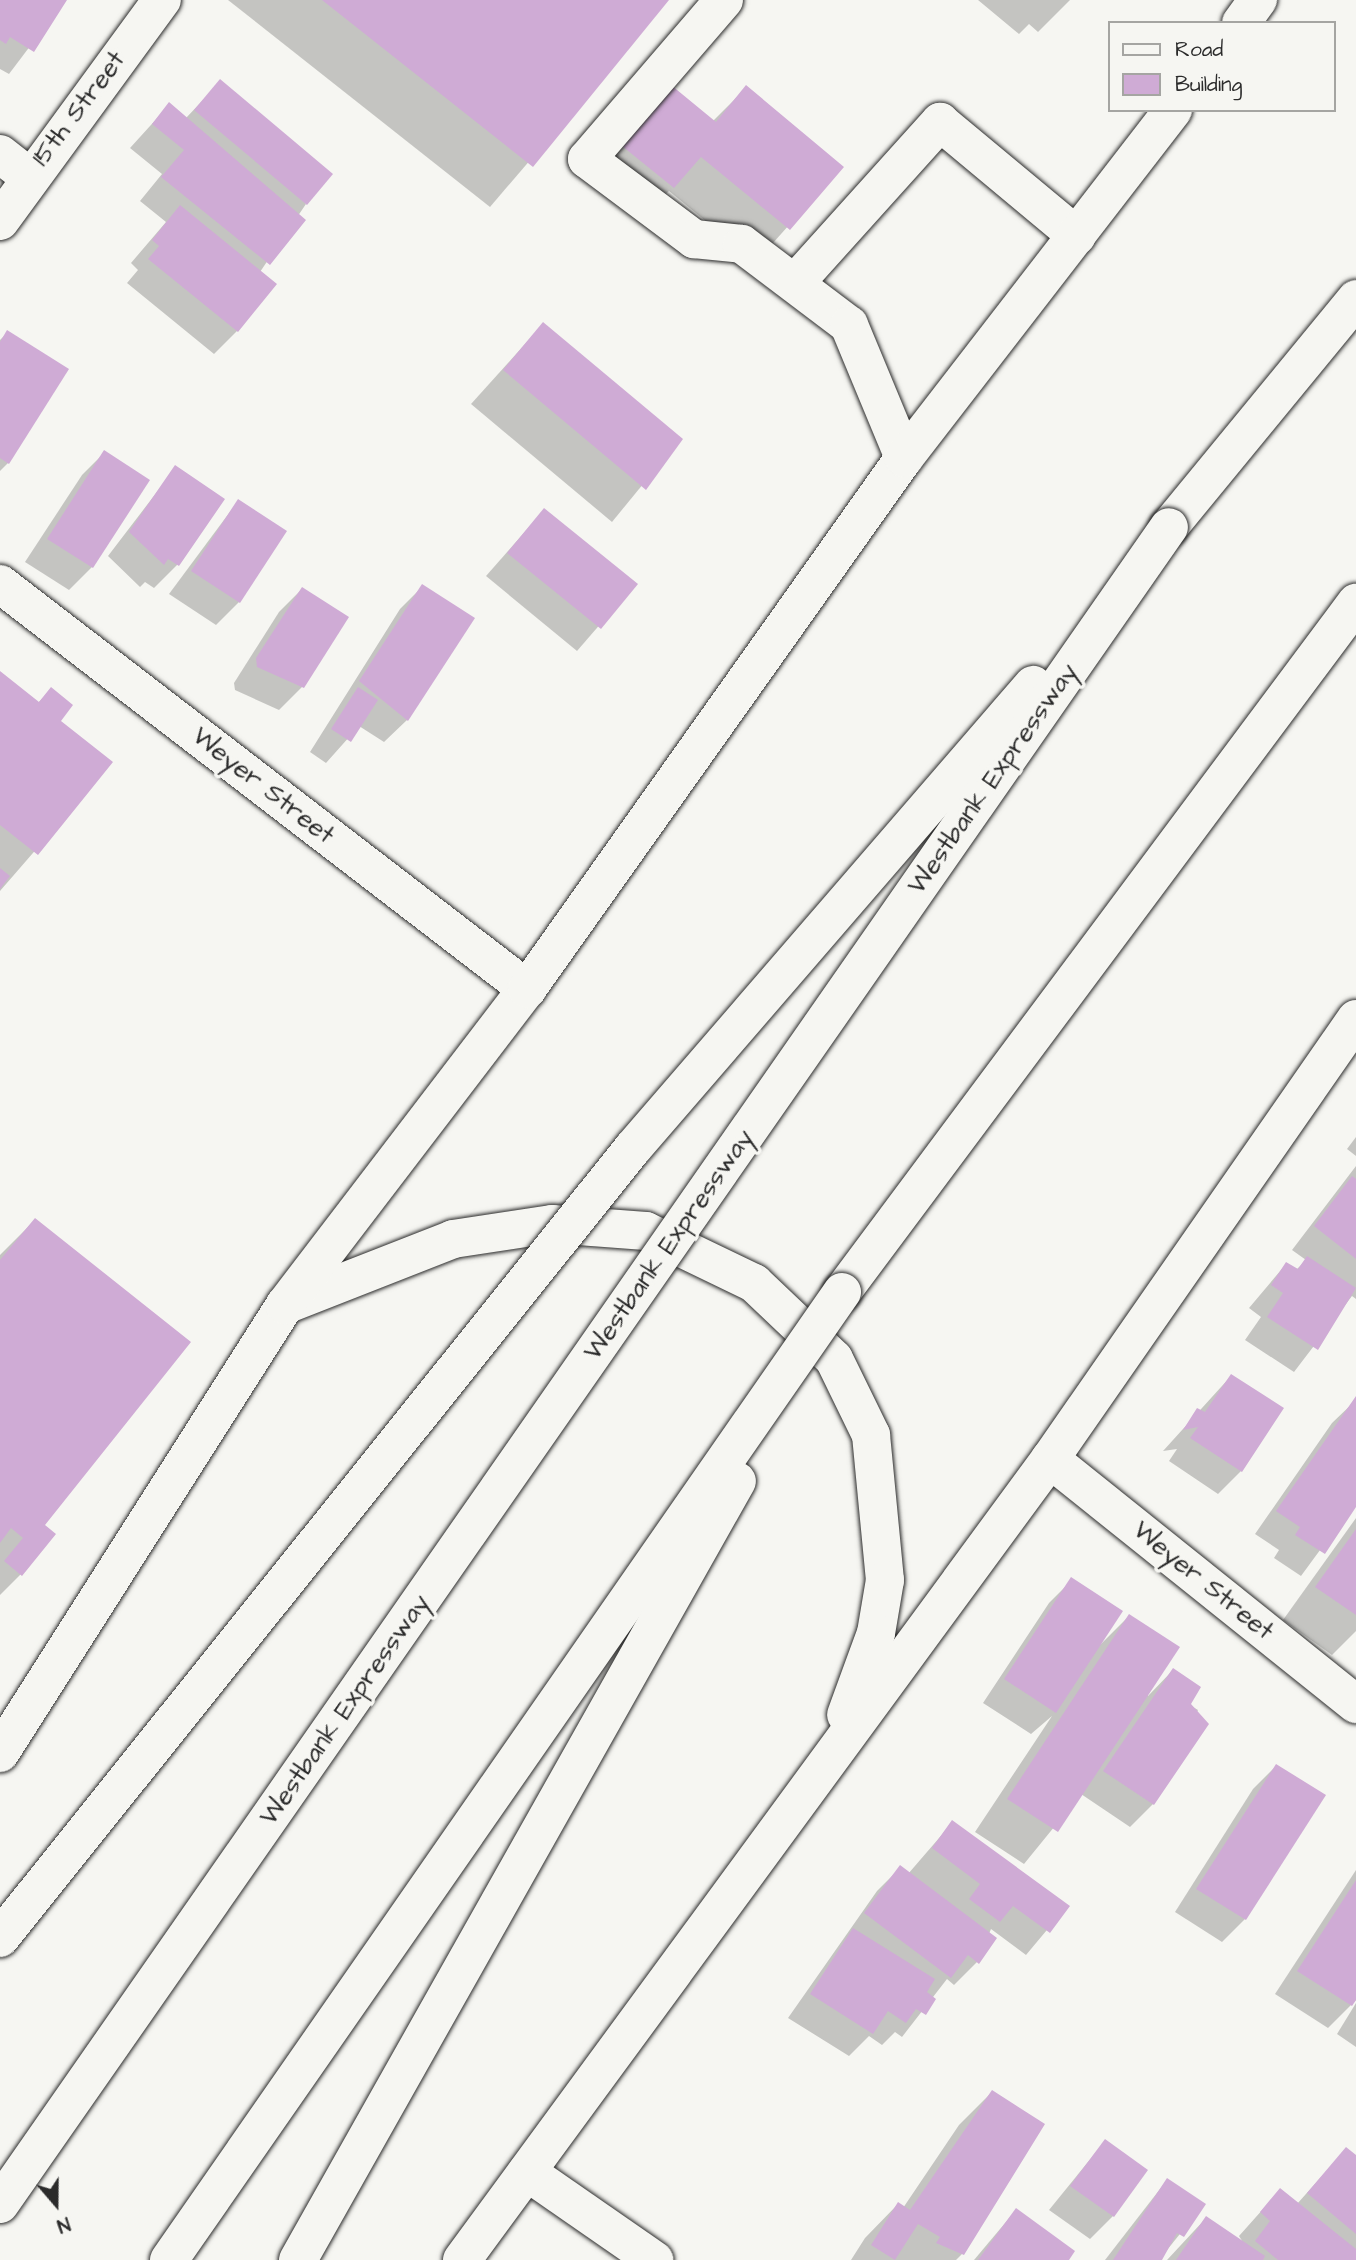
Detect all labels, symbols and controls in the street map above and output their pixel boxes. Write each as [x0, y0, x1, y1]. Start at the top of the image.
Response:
legend [1108, 21, 1335, 112]
text: Road [1175, 35, 1223, 64]
street label: 15th Street [26, 45, 132, 173]
text: Building [1175, 70, 1242, 99]
street label: Westbank Expressway [902, 658, 1084, 900]
street label: Weyer Street [186, 721, 340, 851]
street label: Westbank Expressway [578, 1124, 760, 1366]
street label: Weyer Street [1126, 1515, 1280, 1647]
street label: Westbank Expressway [254, 1589, 436, 1831]
north arrow [21, 2169, 91, 2239]
text: N [53, 2209, 74, 2239]

